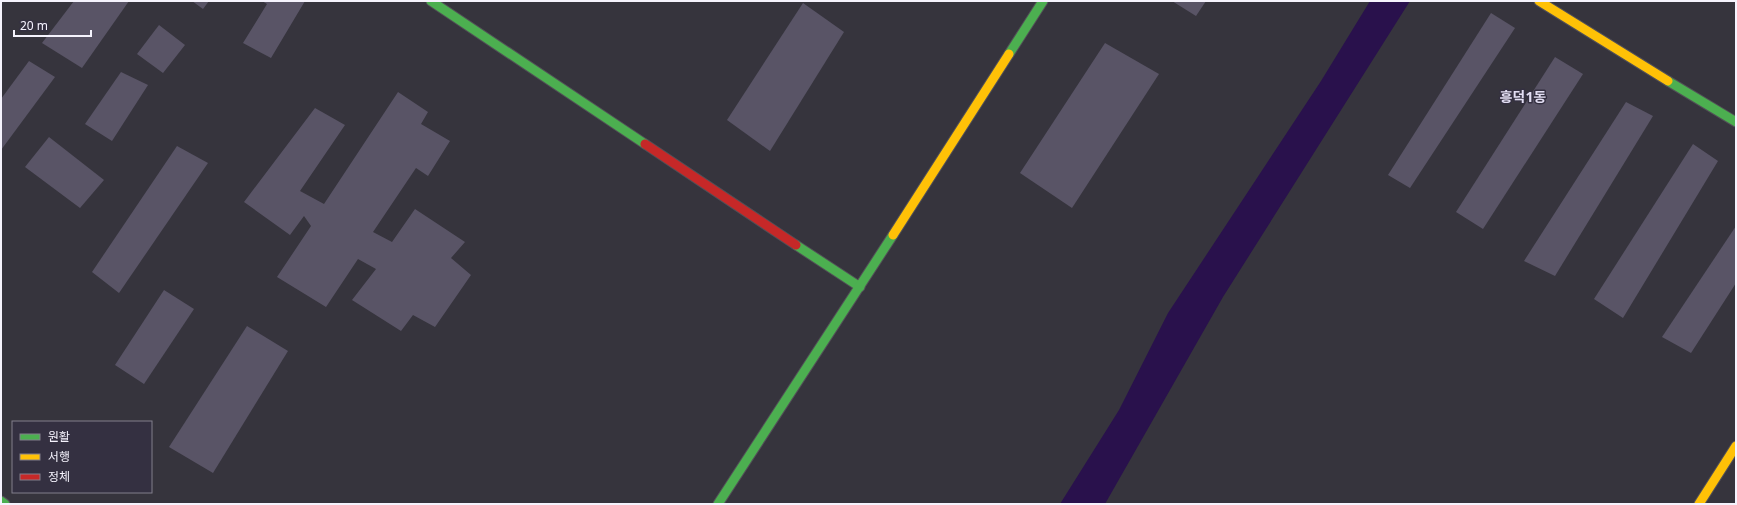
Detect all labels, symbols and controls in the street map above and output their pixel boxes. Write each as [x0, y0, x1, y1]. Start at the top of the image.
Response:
scale bar [14, 12, 91, 38]
text: 20 m [20, 17, 48, 34]
district label: 흥덕1동 [1500, 87, 1546, 106]
legend [12, 421, 152, 493]
text: 원활 [48, 428, 70, 445]
text: 서행 [48, 448, 70, 465]
text: 정체 [48, 468, 70, 485]

